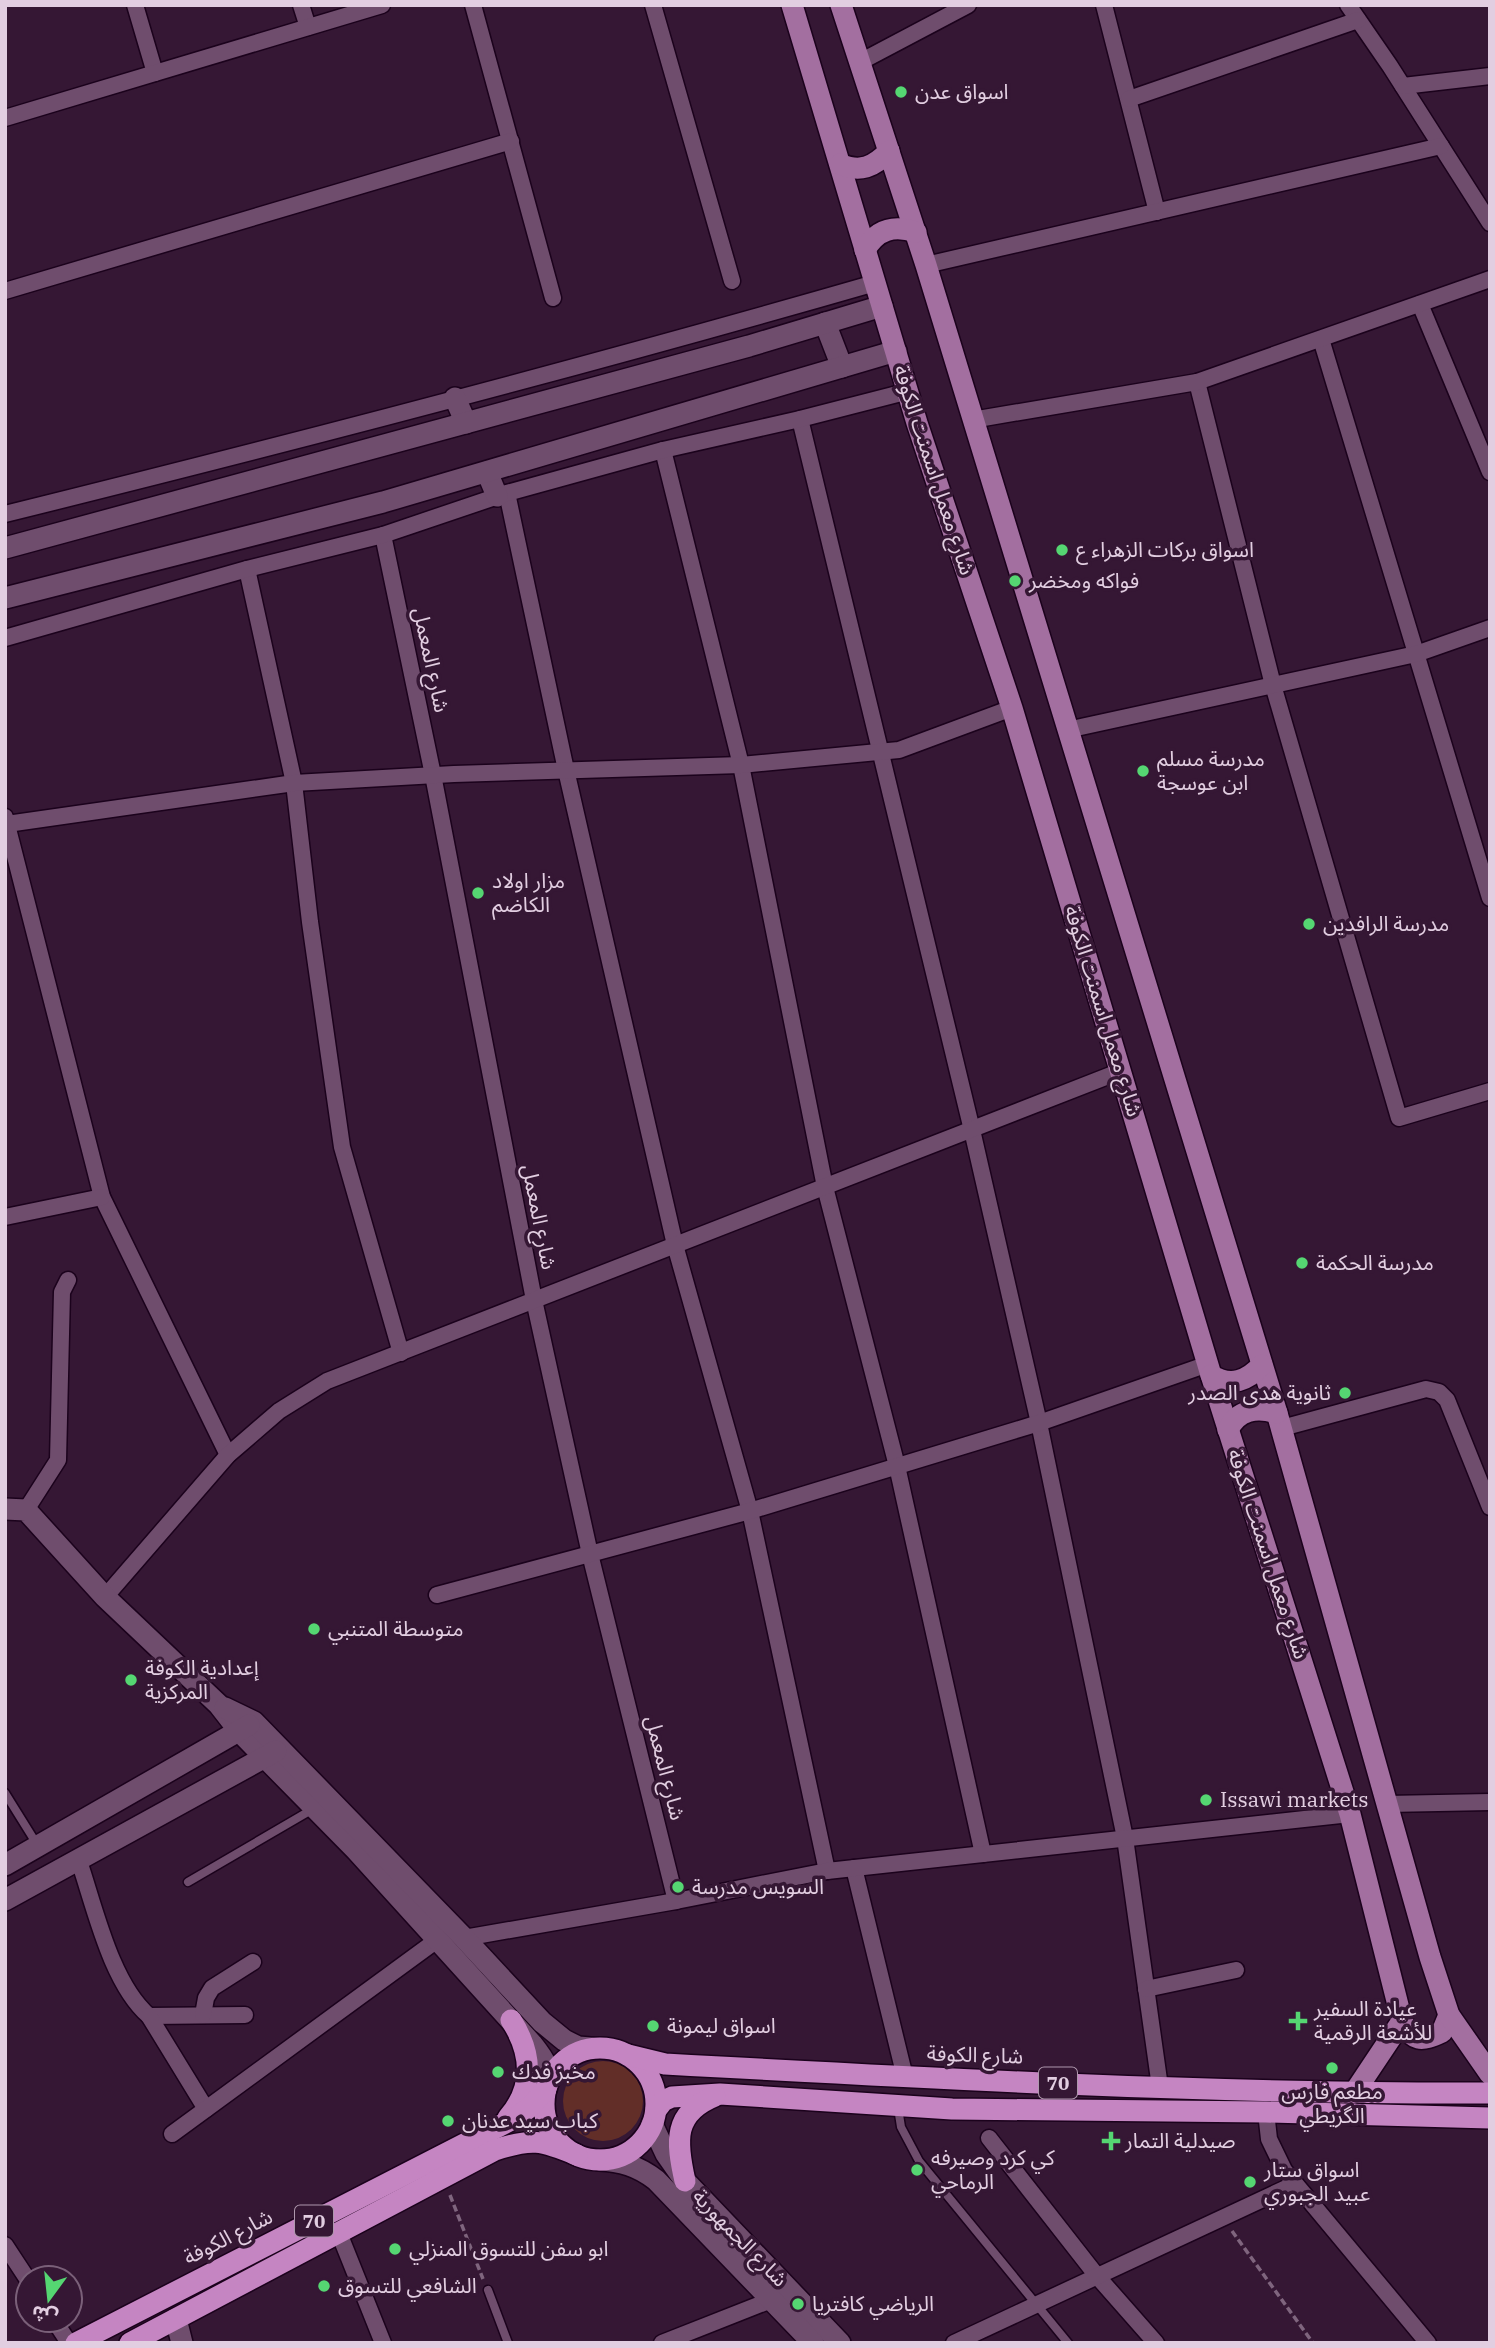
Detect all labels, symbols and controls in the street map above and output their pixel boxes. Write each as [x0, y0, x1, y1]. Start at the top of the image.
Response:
place label: اسواق عدن [915, 77, 1009, 105]
marker: اسواق عدن [893, 84, 909, 100]
street label: شارع معمل اسمنت الكوفة [886, 361, 982, 579]
place label: اسواق بركات الزهراء ع [1076, 535, 1254, 565]
marker: اسواق بركات الزهراء ع [1054, 542, 1070, 558]
place label: فواكه ومخضر [1028, 566, 1139, 594]
marker: فواكه ومخضر [1007, 573, 1023, 589]
street label: شارع المعمل [405, 605, 457, 715]
place label: مدرسة مسلم ابن عوسجة [1157, 744, 1265, 796]
marker: مدرسة مسلم ابن عوسجة [1135, 763, 1151, 779]
place label: مزار اولاد الكاضم [492, 866, 565, 920]
marker: مزار اولاد الكاضم [470, 885, 486, 901]
street label: شارع معمل اسمنت الكوفة [1057, 902, 1149, 1120]
place label: مدرسة الرافدين [1323, 909, 1449, 937]
marker: مدرسة الرافدين [1301, 916, 1317, 932]
street label: شارع المعمل [514, 1162, 564, 1272]
place label: مدرسة الحكمة [1316, 1248, 1434, 1276]
marker: مدرسة الحكمة [1294, 1255, 1310, 1271]
place label: ثانوية هدى الصدر [1187, 1378, 1331, 1406]
marker: ثانوية هدى الصدر [1337, 1385, 1353, 1401]
street label: شارع معمل اسمنت الكوفة [1220, 1445, 1316, 1663]
place label: متوسطة المتنبي [328, 1614, 464, 1645]
marker: متوسطة المتنبي [306, 1621, 322, 1637]
place label: إعدادية الكوفة المركزية [145, 1653, 259, 1705]
marker: إعدادية الكوفة المركزية [123, 1672, 139, 1688]
street label: شارع المعمل [638, 1713, 692, 1823]
place label: Issawi markets [1220, 1785, 1368, 1813]
marker: Issawi markets [1198, 1792, 1214, 1808]
place label: السويس مدرسة [692, 1872, 824, 1900]
marker: السويس مدرسة [670, 1879, 686, 1895]
place label: عيادة السفير للأشعة الرقمية [1313, 1994, 1432, 2046]
place label: اسواق ليمونة [667, 2011, 776, 2039]
marker: عيادة السفير للأشعة الرقمية [1288, 2011, 1308, 2031]
marker: اسواق ليمونة [645, 2018, 661, 2034]
street label: شارع الكوفة [926, 2038, 1024, 2072]
place label: مخبز فدك [512, 2057, 596, 2085]
marker: مطعم فارس الگريطي [1324, 2060, 1340, 2076]
marker: مخبز فدك [490, 2064, 506, 2080]
road number: 70 [1039, 2068, 1077, 2098]
place label: مطعم فارس الگريطي [1281, 2077, 1383, 2132]
place label: كباب سيد عدنان [462, 2106, 598, 2134]
marker: كباب سيد عدنان [440, 2113, 456, 2129]
place label: صيدلية التمار [1124, 2126, 1236, 2154]
marker: صيدلية التمار [1103, 2133, 1119, 2149]
place label: كي كرد وصيرفه الرماحي [931, 2143, 1055, 2198]
place label: اسواق ستار عبيد الجبوري [1263, 2155, 1370, 2210]
marker: كي كرد وصيرفه الرماحي [909, 2162, 925, 2178]
marker: اسواق ستار عبيد الجبوري [1242, 2174, 1258, 2190]
street label: شارع الجمهورية [685, 2182, 795, 2294]
street label: شارع الكوفة [178, 2202, 278, 2272]
road number: 70 [295, 2206, 333, 2236]
place label: ابو سفن للتسوق المنزلي [409, 2234, 608, 2265]
marker: ابو سفن للتسوق المنزلي [387, 2241, 403, 2257]
north arrow [14, 2264, 84, 2334]
place label: الشافعي للتسوق [338, 2271, 477, 2302]
marker: الشافعي للتسوق [316, 2278, 332, 2294]
place label: الرياضي كافتريا [812, 2289, 934, 2320]
marker: الرياضي كافتريا [790, 2296, 806, 2312]
text: ش [29, 2300, 60, 2330]

